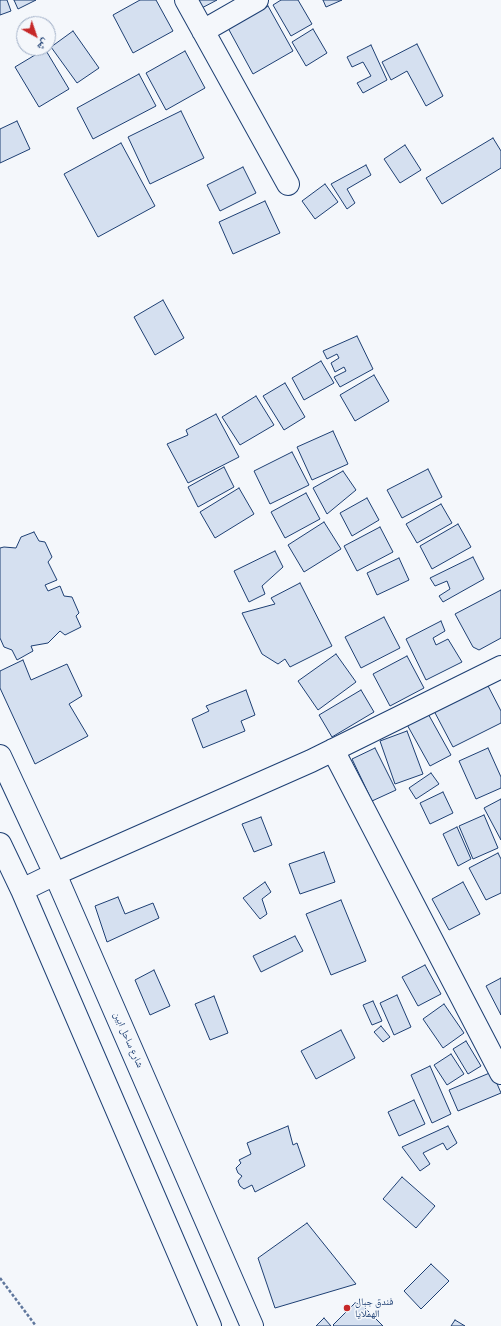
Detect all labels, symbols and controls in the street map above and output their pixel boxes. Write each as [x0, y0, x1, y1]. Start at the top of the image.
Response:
north arrow [16, 16, 56, 56]
text: ش [35, 36, 52, 54]
street label: شارع ساحل ابين [110, 1010, 146, 1070]
place label: فندق جبال الهملايا [355, 1296, 393, 1320]
marker: فندق جبال الهملايا [342, 1303, 352, 1313]

